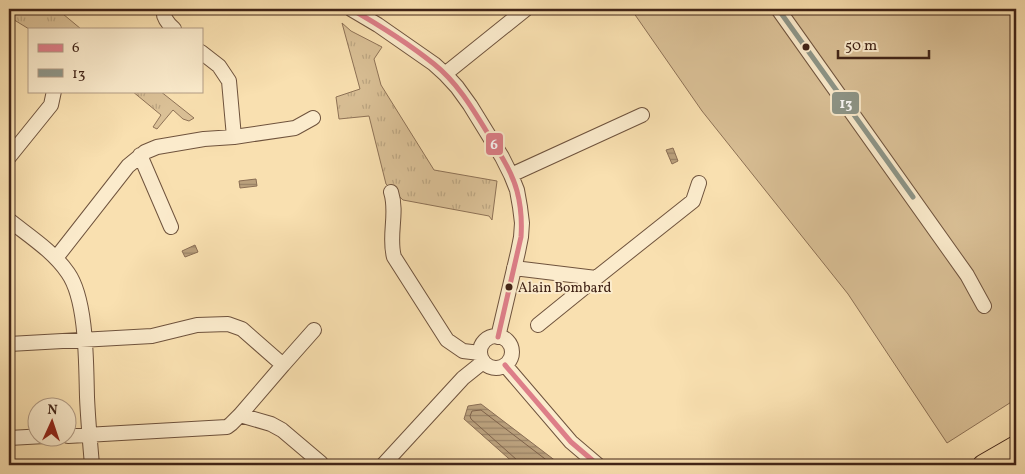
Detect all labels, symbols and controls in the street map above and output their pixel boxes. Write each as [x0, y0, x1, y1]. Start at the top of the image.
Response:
legend [28, 28, 202, 92]
scale bar [838, 28, 929, 60]
text: 50 m [845, 36, 877, 57]
text: 6 [72, 38, 80, 59]
unlabelled marker [801, 42, 811, 52]
text: 13 [72, 64, 86, 85]
line badge: 13 [831, 91, 860, 115]
text: 13 [840, 95, 852, 114]
line badge: 6 [485, 132, 504, 156]
text: 6 [490, 136, 498, 155]
place label: Alain Bombard [518, 279, 611, 298]
marker: Alain Bombard [504, 282, 514, 292]
north arrow [28, 396, 78, 446]
text: N [47, 401, 58, 420]

